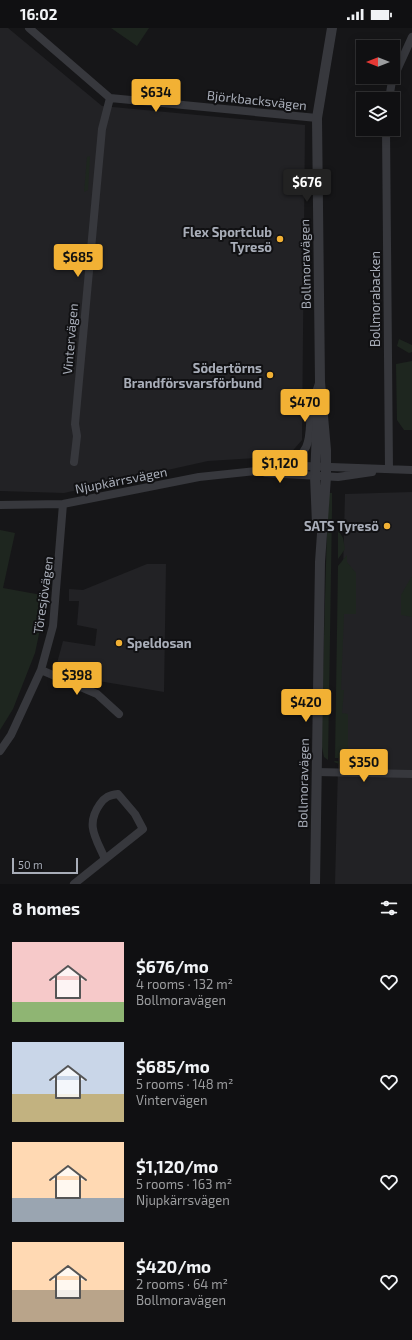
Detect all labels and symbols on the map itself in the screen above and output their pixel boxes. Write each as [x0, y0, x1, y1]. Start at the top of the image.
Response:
north arrow [356, 40, 400, 84]
pin: $634 [132, 79, 180, 113]
street label: Björkbacksvägen [206, 87, 308, 113]
pin: $676 [283, 169, 331, 203]
street label: Bollmoravägen [296, 219, 314, 309]
place label: Flex Sportclub Tyresö [183, 224, 272, 255]
marker: Flex Sportclub Tyresö [275, 234, 285, 244]
pin: $685 [54, 244, 102, 278]
street label: Bollmorabacken [367, 251, 383, 347]
street label: Vintervägen [59, 303, 81, 375]
place label: Södertörns Brandförsvarsförbund [123, 360, 262, 391]
marker: Södertörns Brandförsvarsförbund [265, 370, 275, 380]
pin: $470 [281, 389, 329, 423]
pin: $1,120 [247, 450, 313, 484]
street label: Njupkärrsvägen [73, 463, 169, 497]
place label: SATS Tyresö [304, 518, 379, 534]
marker: SATS Tyresö [382, 521, 392, 531]
street label: Töresjövägen [30, 555, 56, 635]
place label: Speldosan [127, 635, 192, 651]
marker: Speldosan [114, 638, 124, 648]
pin: $398 [53, 662, 101, 696]
pin: $420 [282, 689, 330, 723]
street label: Bollmoravägen [294, 738, 312, 828]
pin: $350 [340, 749, 388, 783]
scale bar [12, 856, 78, 875]

